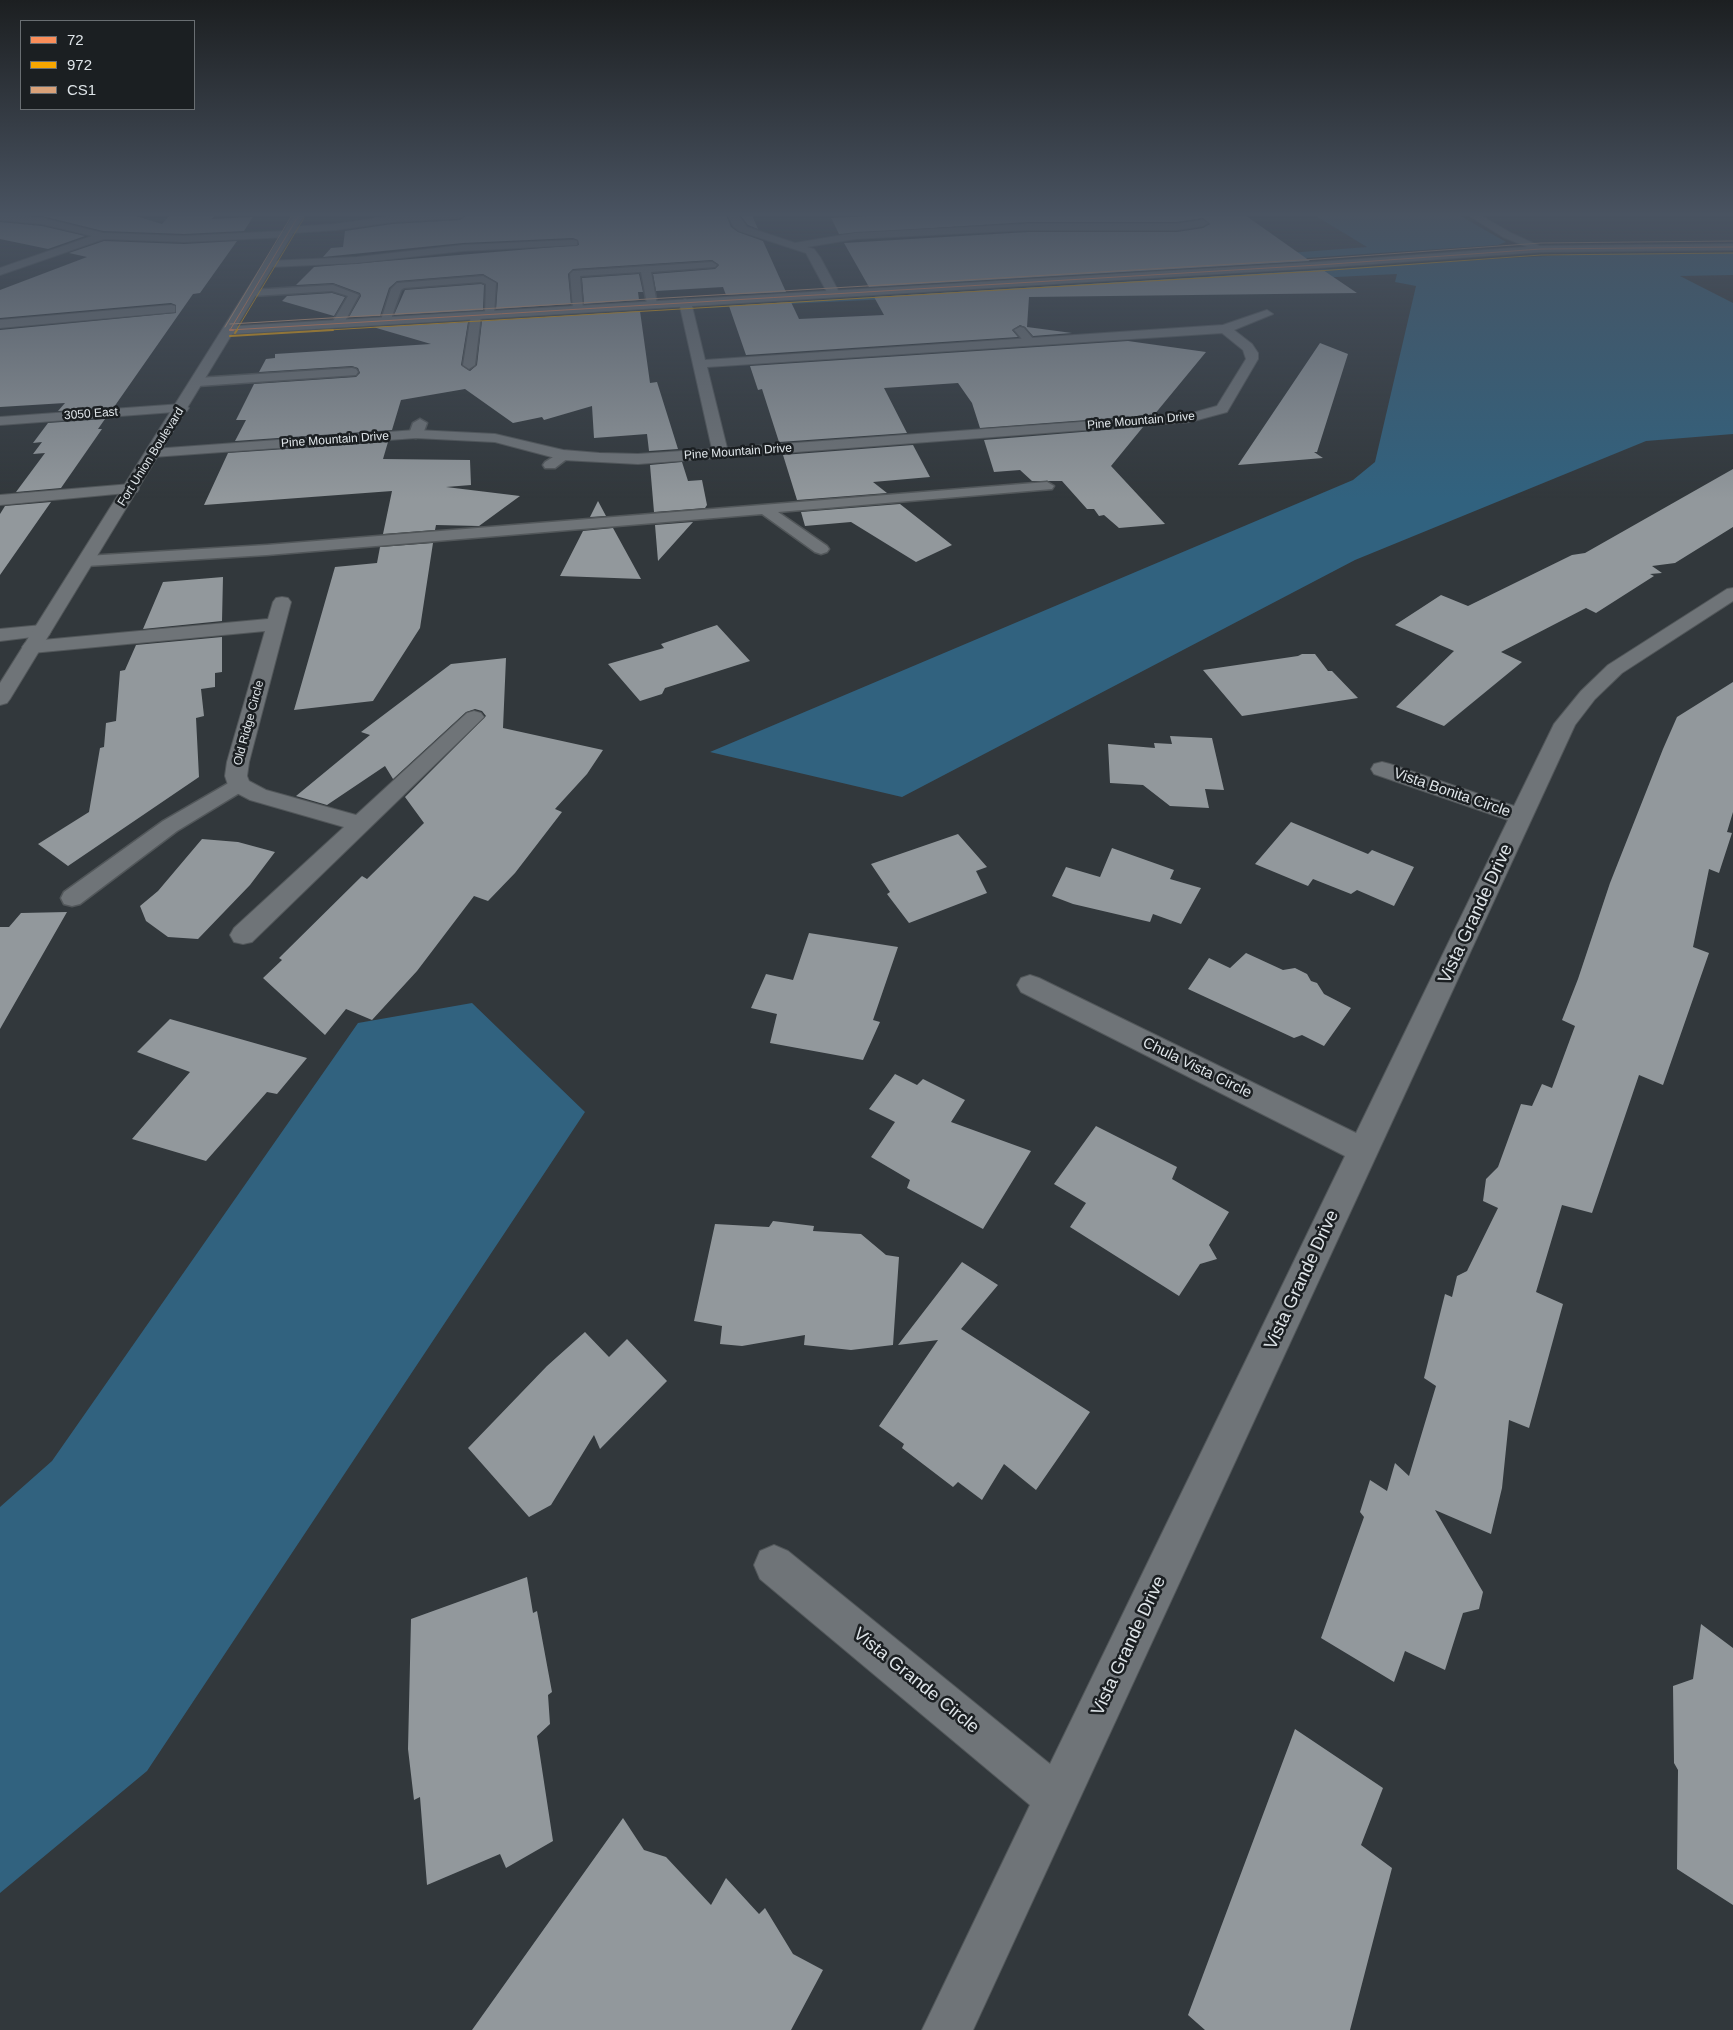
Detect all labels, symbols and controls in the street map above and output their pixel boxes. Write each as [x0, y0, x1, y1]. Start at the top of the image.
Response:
legend [20, 20, 195, 110]
text: 72 [67, 31, 84, 48]
text: 972 [67, 56, 92, 73]
text: CS1 [67, 81, 96, 98]
street label: 3050 East [64, 405, 118, 423]
street label: Fort Union Boulevard [115, 405, 187, 509]
street label: Pine Mountain Drive [1087, 409, 1195, 433]
street label: Pine Mountain Drive [281, 429, 389, 451]
street label: Pine Mountain Drive [684, 441, 792, 463]
street label: Old Ridge Circle [231, 679, 267, 767]
street label: Vista Bonita Circle [1391, 765, 1513, 821]
street label: Vista Grande Drive [1434, 841, 1518, 987]
street label: Chula Vista Circle [1140, 1034, 1254, 1102]
street label: Vista Grande Drive [1260, 1207, 1344, 1353]
street label: Vista Grande Drive [1087, 1573, 1171, 1719]
street label: Vista Grande Circle [849, 1624, 983, 1738]

